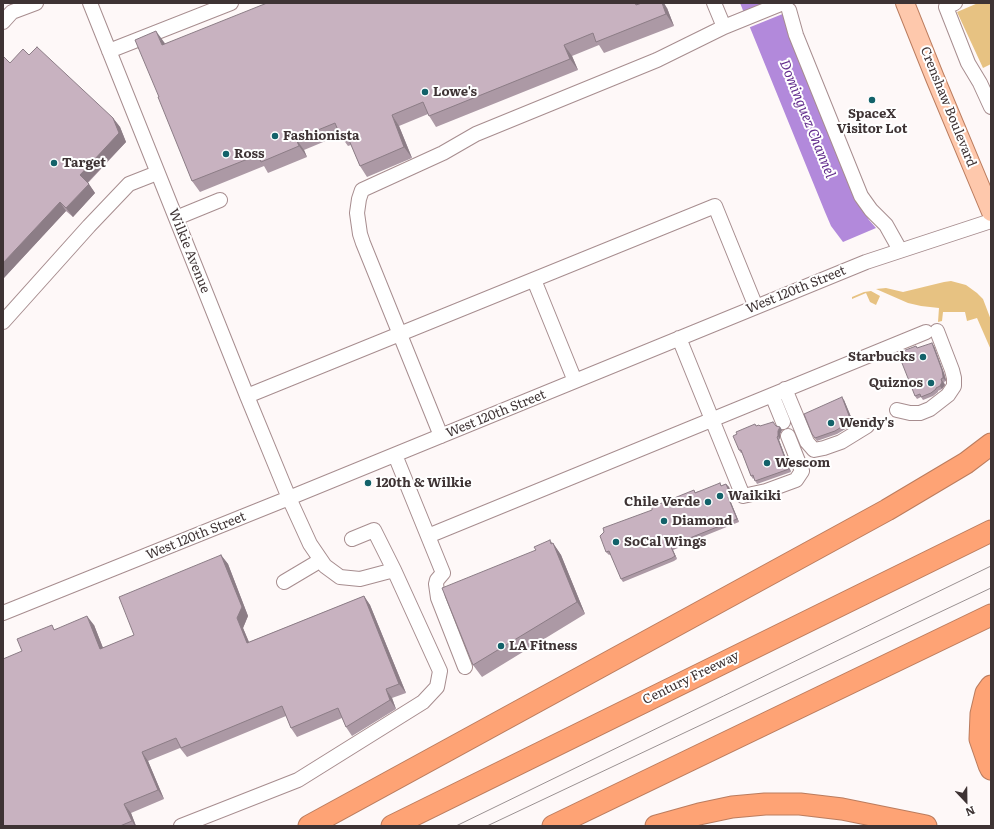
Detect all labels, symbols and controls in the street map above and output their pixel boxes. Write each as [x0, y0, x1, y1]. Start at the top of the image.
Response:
street label: Crenshaw Boulevard [917, 45, 979, 169]
water label: Dominguez Channel [776, 57, 838, 181]
place label: Lowe's [433, 84, 477, 100]
marker: Lowe's [420, 87, 430, 97]
marker: SpaceX Visitor Lot [867, 95, 877, 105]
place label: SpaceX Visitor Lot [837, 106, 907, 137]
place label: Fashionista [283, 128, 360, 144]
marker: Fashionista [270, 131, 280, 141]
place label: Ross [234, 146, 264, 162]
marker: Ross [221, 149, 231, 159]
place label: Target [62, 155, 106, 171]
marker: Target [49, 158, 59, 168]
street label: Wilkie Avenue [165, 206, 213, 296]
street label: West 120th Street [744, 263, 848, 317]
place label: Starbucks [848, 349, 915, 365]
marker: Starbucks [918, 352, 928, 362]
place label: Quiznos [869, 375, 923, 391]
marker: Quiznos [926, 378, 936, 388]
street label: West 120th Street [444, 387, 548, 441]
place label: Wendy's [839, 415, 894, 431]
marker: Wendy's [826, 418, 836, 428]
place label: Wescom [775, 455, 830, 471]
marker: Wescom [762, 458, 772, 468]
place label: 120th & Wilkie [376, 475, 472, 491]
marker: 120th & Wilkie [363, 478, 373, 488]
place label: Waikiki [728, 488, 781, 504]
marker: Waikiki [715, 491, 725, 501]
place label: Chile Verde [624, 494, 700, 510]
marker: Chile Verde [703, 497, 713, 507]
street label: West 120th Street [144, 509, 248, 563]
place label: Diamond [672, 513, 733, 529]
marker: Diamond [659, 516, 669, 526]
place label: SoCal Wings [624, 534, 706, 550]
marker: SoCal Wings [611, 537, 621, 547]
place label: LA Fitness [509, 638, 577, 654]
marker: LA Fitness [496, 641, 506, 651]
street label: Century Freeway [640, 648, 742, 708]
north arrow [946, 781, 986, 821]
text: N [963, 803, 978, 821]

